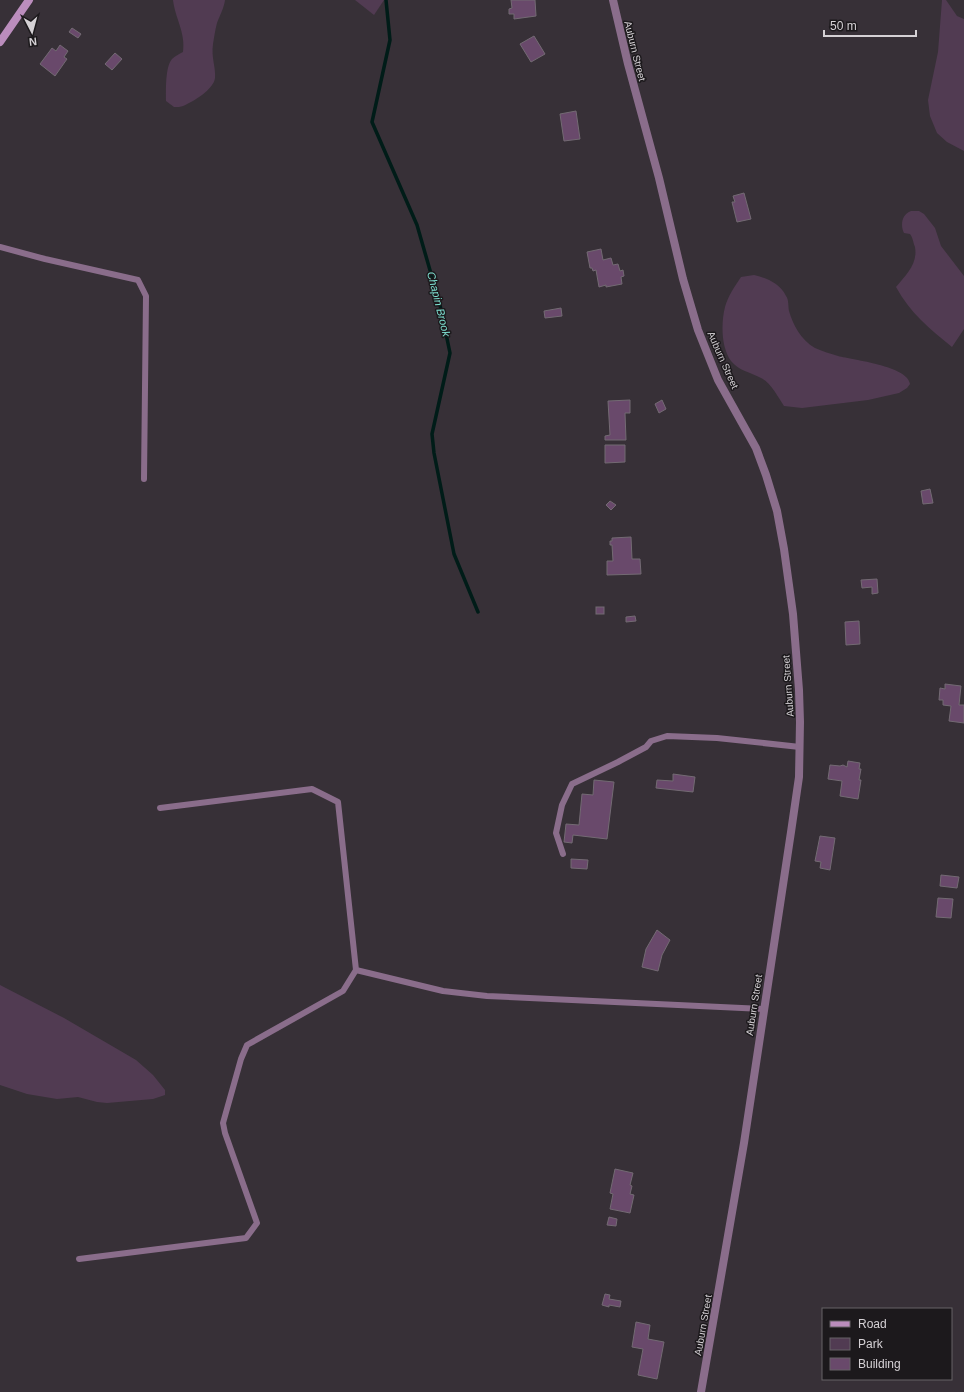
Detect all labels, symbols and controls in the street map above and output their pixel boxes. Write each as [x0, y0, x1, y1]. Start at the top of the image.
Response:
north arrow [12, 12, 52, 52]
scale bar [824, 12, 916, 38]
text: 50 m [830, 19, 857, 33]
street label: Auburn Street [622, 20, 648, 82]
text: N [28, 36, 38, 48]
water label: Chapin Brook [425, 270, 453, 338]
street label: Auburn Street [705, 330, 741, 391]
street label: Auburn Street [780, 655, 796, 717]
street label: Auburn Street [744, 973, 764, 1036]
street label: Auburn Street [692, 1293, 714, 1356]
legend [822, 1308, 952, 1380]
text: Road [858, 1317, 887, 1331]
text: Park [858, 1337, 884, 1351]
text: Building [858, 1357, 901, 1371]

